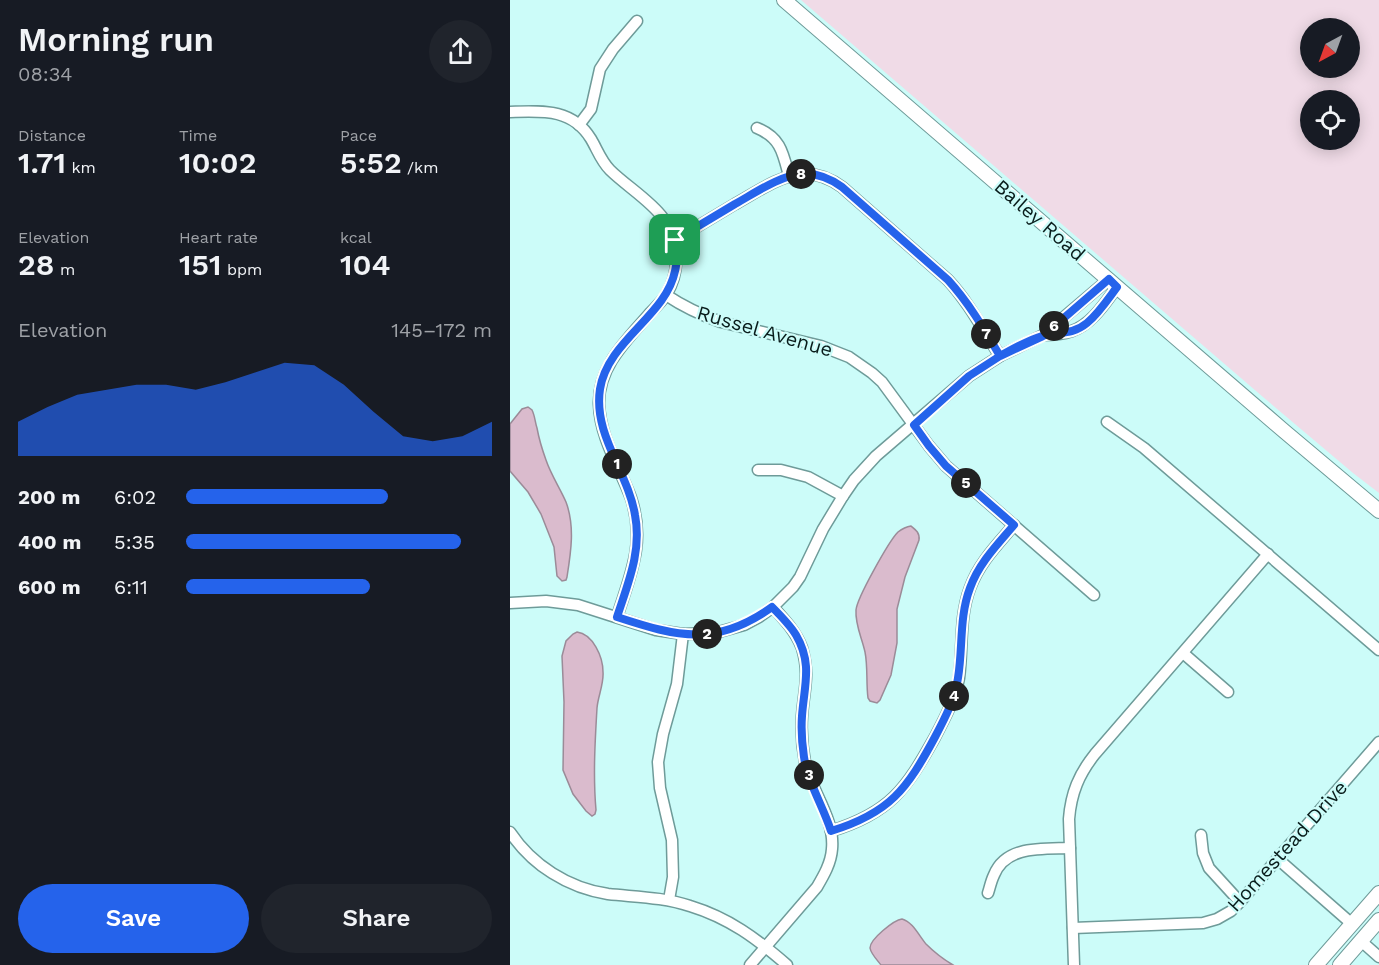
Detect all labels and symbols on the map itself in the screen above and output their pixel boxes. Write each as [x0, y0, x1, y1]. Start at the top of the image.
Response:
north arrow [1300, 18, 1360, 78]
pin: 8 [786, 159, 816, 189]
street label: Bailey Road [990, 174, 1090, 266]
pin [649, 214, 700, 265]
street label: Russel Avenue [694, 300, 836, 362]
pin: 6 [1039, 311, 1069, 341]
pin: 7 [971, 319, 1001, 349]
pin: 1 [602, 449, 632, 479]
pin: 5 [951, 468, 981, 498]
pin: 2 [692, 619, 722, 649]
pin: 4 [939, 681, 969, 711]
pin: 3 [794, 760, 824, 790]
street label: Homestead Drive [1222, 776, 1352, 916]

